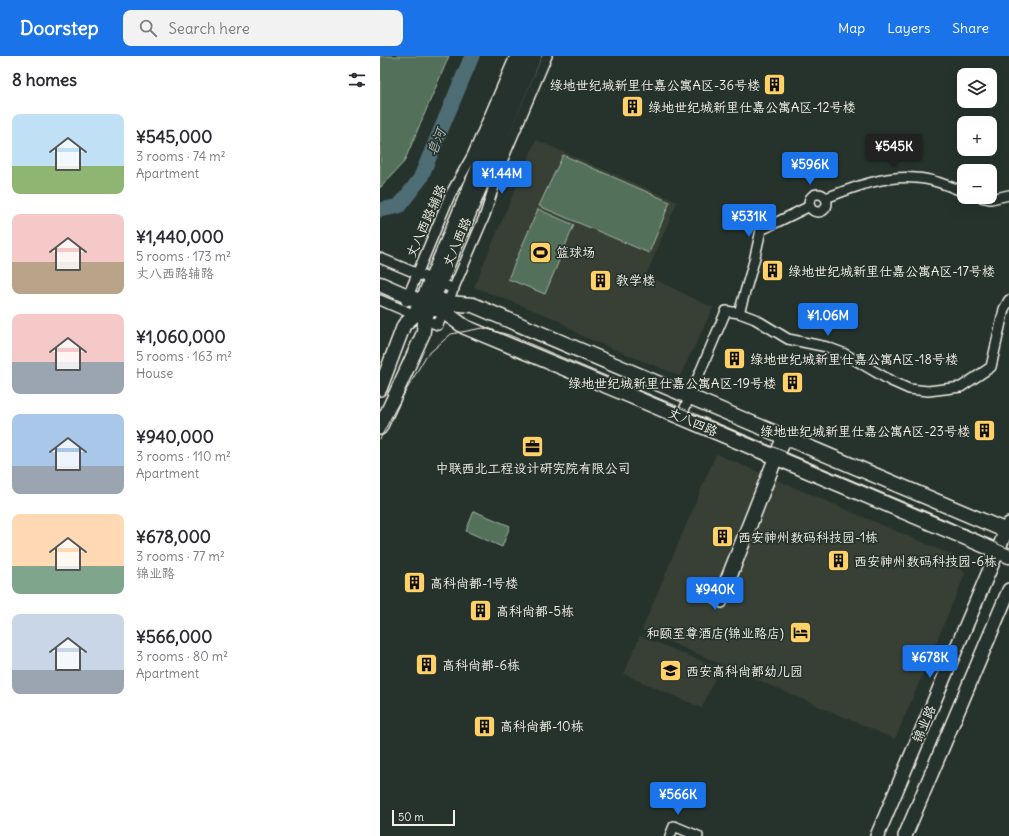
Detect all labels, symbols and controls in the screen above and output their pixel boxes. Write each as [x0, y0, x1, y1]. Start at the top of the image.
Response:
search box [123, 10, 403, 46]
text: Doorstep [20, 16, 99, 40]
icon: search [137, 17, 159, 39]
text: Search here [169, 19, 250, 38]
text: Map [838, 19, 865, 37]
text: Layers [887, 19, 930, 37]
text: Share [952, 19, 989, 37]
map controls [957, 68, 997, 204]
button: layers [957, 68, 997, 108]
text: 8 homes [12, 69, 77, 91]
icon: filters [346, 69, 368, 91]
building icon: 绿地世纪城新里仕嘉公寓A区-36号楼 [762, 72, 788, 98]
place label: 绿地世纪城新里仕嘉公寓A区-36号楼 [549, 77, 760, 94]
building icon: 绿地世纪城新里仕嘉公寓A区-12号楼 [620, 94, 646, 120]
place label: 绿地世纪城新里仕嘉公寓A区-12号楼 [648, 99, 856, 116]
button: + [957, 116, 997, 156]
water label: 皂河 [422, 124, 451, 158]
text: ¥545,000 [136, 126, 212, 148]
icon: home [44, 130, 92, 178]
pin: ¥545K [866, 134, 922, 168]
text: ¥545K [875, 138, 913, 155]
text: 3 rooms · 74 m² [136, 148, 226, 165]
pin: ¥596K [782, 152, 838, 186]
text: ¥596K [791, 156, 829, 173]
pin: ¥1.44M [469, 161, 535, 195]
button: − [957, 164, 997, 204]
text: Apartment [136, 165, 199, 182]
text: ¥1.44M [482, 165, 522, 182]
street label: 丈八西路辅路 [402, 182, 450, 260]
pin: ¥531K [721, 204, 777, 238]
text: ¥531K [731, 208, 767, 225]
street label: 丈八西路 [439, 215, 475, 269]
text: ¥1,440,000 [136, 226, 224, 248]
icon: home [44, 230, 92, 278]
sports icon: 篮球场 [528, 239, 554, 265]
place label: 篮球场 [556, 244, 595, 261]
text: 5 rooms · 173 m² [136, 248, 231, 265]
building icon: 绿地世纪城新里仕嘉公寓A区-17号楼 [759, 258, 785, 284]
place label: 绿地世纪城新里仕嘉公寓A区-17号楼 [788, 263, 995, 280]
text: 丈八西路辅路 [136, 265, 214, 282]
building icon: 教学楼 [587, 267, 613, 293]
place label: 教学楼 [616, 272, 655, 289]
pin: ¥1.06M [795, 303, 861, 337]
text: ¥1.06M [807, 307, 849, 324]
text: ¥1,060,000 [136, 326, 226, 348]
icon: home [44, 330, 92, 378]
building icon: 绿地世纪城新里仕嘉公寓A区-18号楼 [722, 346, 748, 372]
text: 5 rooms · 163 m² [136, 348, 232, 365]
place label: 绿地世纪城新里仕嘉公寓A区-18号楼 [750, 351, 958, 368]
text: House [136, 365, 173, 382]
building icon: 绿地世纪城新里仕嘉公寓A区-19号楼 [779, 370, 805, 396]
place label: 绿地世纪城新里仕嘉公寓A区-19号楼 [568, 375, 776, 392]
street label: 丈八四路 [666, 404, 720, 440]
building icon: 绿地世纪城新里仕嘉公寓A区-23号楼 [972, 418, 998, 444]
place label: 绿地世纪城新里仕嘉公寓A区-23号楼 [760, 423, 970, 440]
text: ¥940,000 [136, 426, 214, 448]
icon: home [44, 430, 92, 478]
office icon: 中联西北工程设计研究院有限公司 [520, 433, 546, 459]
text: 3 rooms · 110 m² [136, 448, 231, 465]
place label: 中联西北工程设计研究院有限公司 [435, 460, 631, 477]
text: Apartment [136, 465, 199, 482]
building icon: 西安神州数码科技园-1栋 [709, 524, 735, 550]
text: ¥678,000 [136, 526, 211, 548]
place label: 西安神州数码科技园-1栋 [738, 529, 878, 546]
icon: home [44, 530, 92, 578]
text: 3 rooms · 77 m² [136, 548, 225, 565]
building icon: 西安神州数码科技园-6栋 [826, 548, 852, 574]
place label: 西安神州数码科技园-6栋 [854, 553, 997, 570]
text: 锦业路 [136, 565, 175, 582]
building icon: 高科尚都-1号楼 [402, 570, 428, 596]
place label: 高科尚都-1号楼 [430, 575, 518, 592]
pin: ¥940K [687, 577, 743, 611]
text: ¥940K [695, 581, 735, 598]
building icon: 高科尚都-5栋 [468, 598, 494, 624]
place label: 高科尚都-5栋 [496, 603, 574, 620]
hotel icon: 和颐至尊酒店(锦业路店) [787, 620, 813, 646]
place label: 和颐至尊酒店(锦业路店) [646, 625, 784, 642]
text: ¥566,000 [136, 626, 212, 648]
icon: home [44, 630, 92, 678]
pin: ¥678K [902, 645, 958, 679]
text: 3 rooms · 80 m² [136, 648, 228, 665]
text: ¥678K [912, 649, 949, 666]
building icon: 高科尚都-6栋 [414, 652, 440, 678]
place label: 高科尚都-6栋 [442, 657, 520, 674]
school or university icon: 西安高科尚都幼儿园 [658, 658, 684, 684]
place label: 西安高科尚都幼儿园 [686, 663, 803, 680]
text: Apartment [136, 665, 199, 682]
street label: 锦业路 [909, 703, 939, 745]
building icon: 高科尚都-10栋 [471, 713, 497, 739]
place label: 高科尚都-10栋 [500, 718, 584, 735]
pin: ¥566K [650, 782, 706, 816]
text: ¥566K [659, 786, 697, 803]
scale bar [392, 808, 455, 827]
text: 50 m [398, 810, 424, 824]

